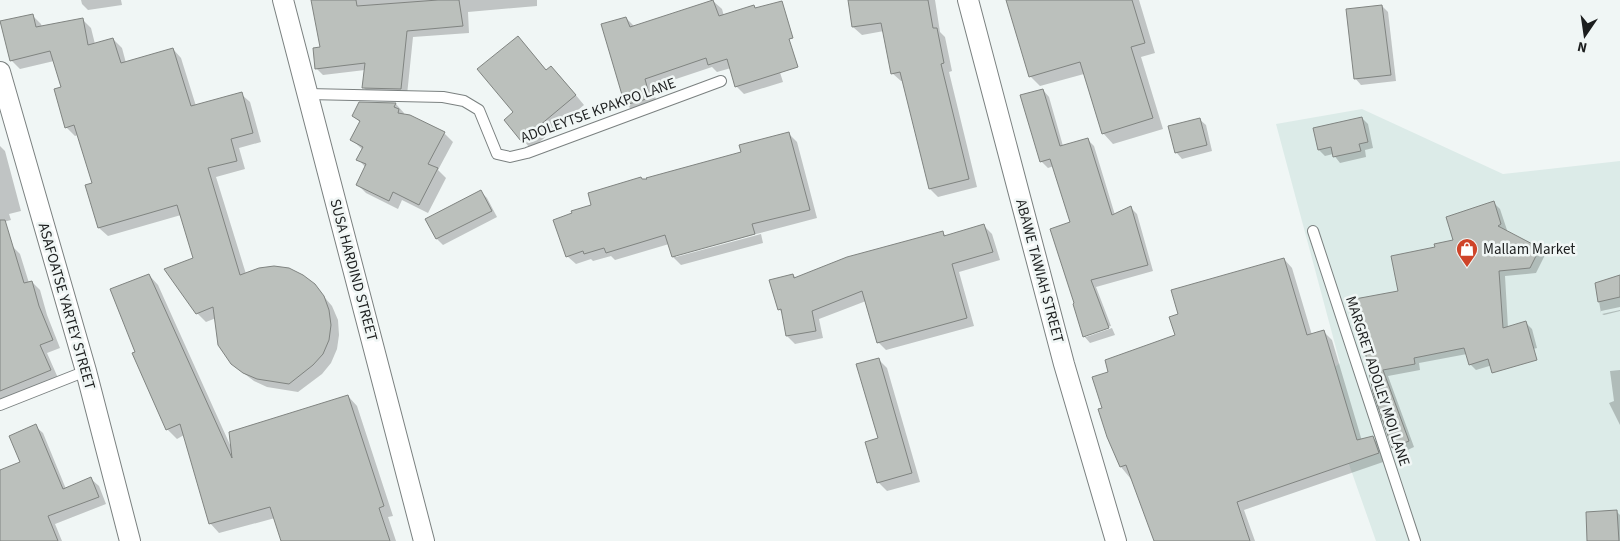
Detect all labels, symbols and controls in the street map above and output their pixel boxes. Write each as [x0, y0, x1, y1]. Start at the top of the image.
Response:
north arrow [1560, 10, 1610, 60]
text: N [1576, 36, 1589, 57]
street label: ADOLEYTSE KPAKPO LANE [518, 73, 679, 148]
street label: SUSA HARDIND STREET [324, 197, 383, 344]
street label: ABAWE TAWIAH STREET [1010, 197, 1069, 345]
street label: ASAFOATSE YARTEY STREET [33, 220, 100, 392]
shop icon: Mallam Market [1455, 237, 1479, 268]
place label: Mallam Market [1483, 239, 1575, 260]
street label: MARGRET ADOLEY MOI LANE [1340, 293, 1415, 469]

